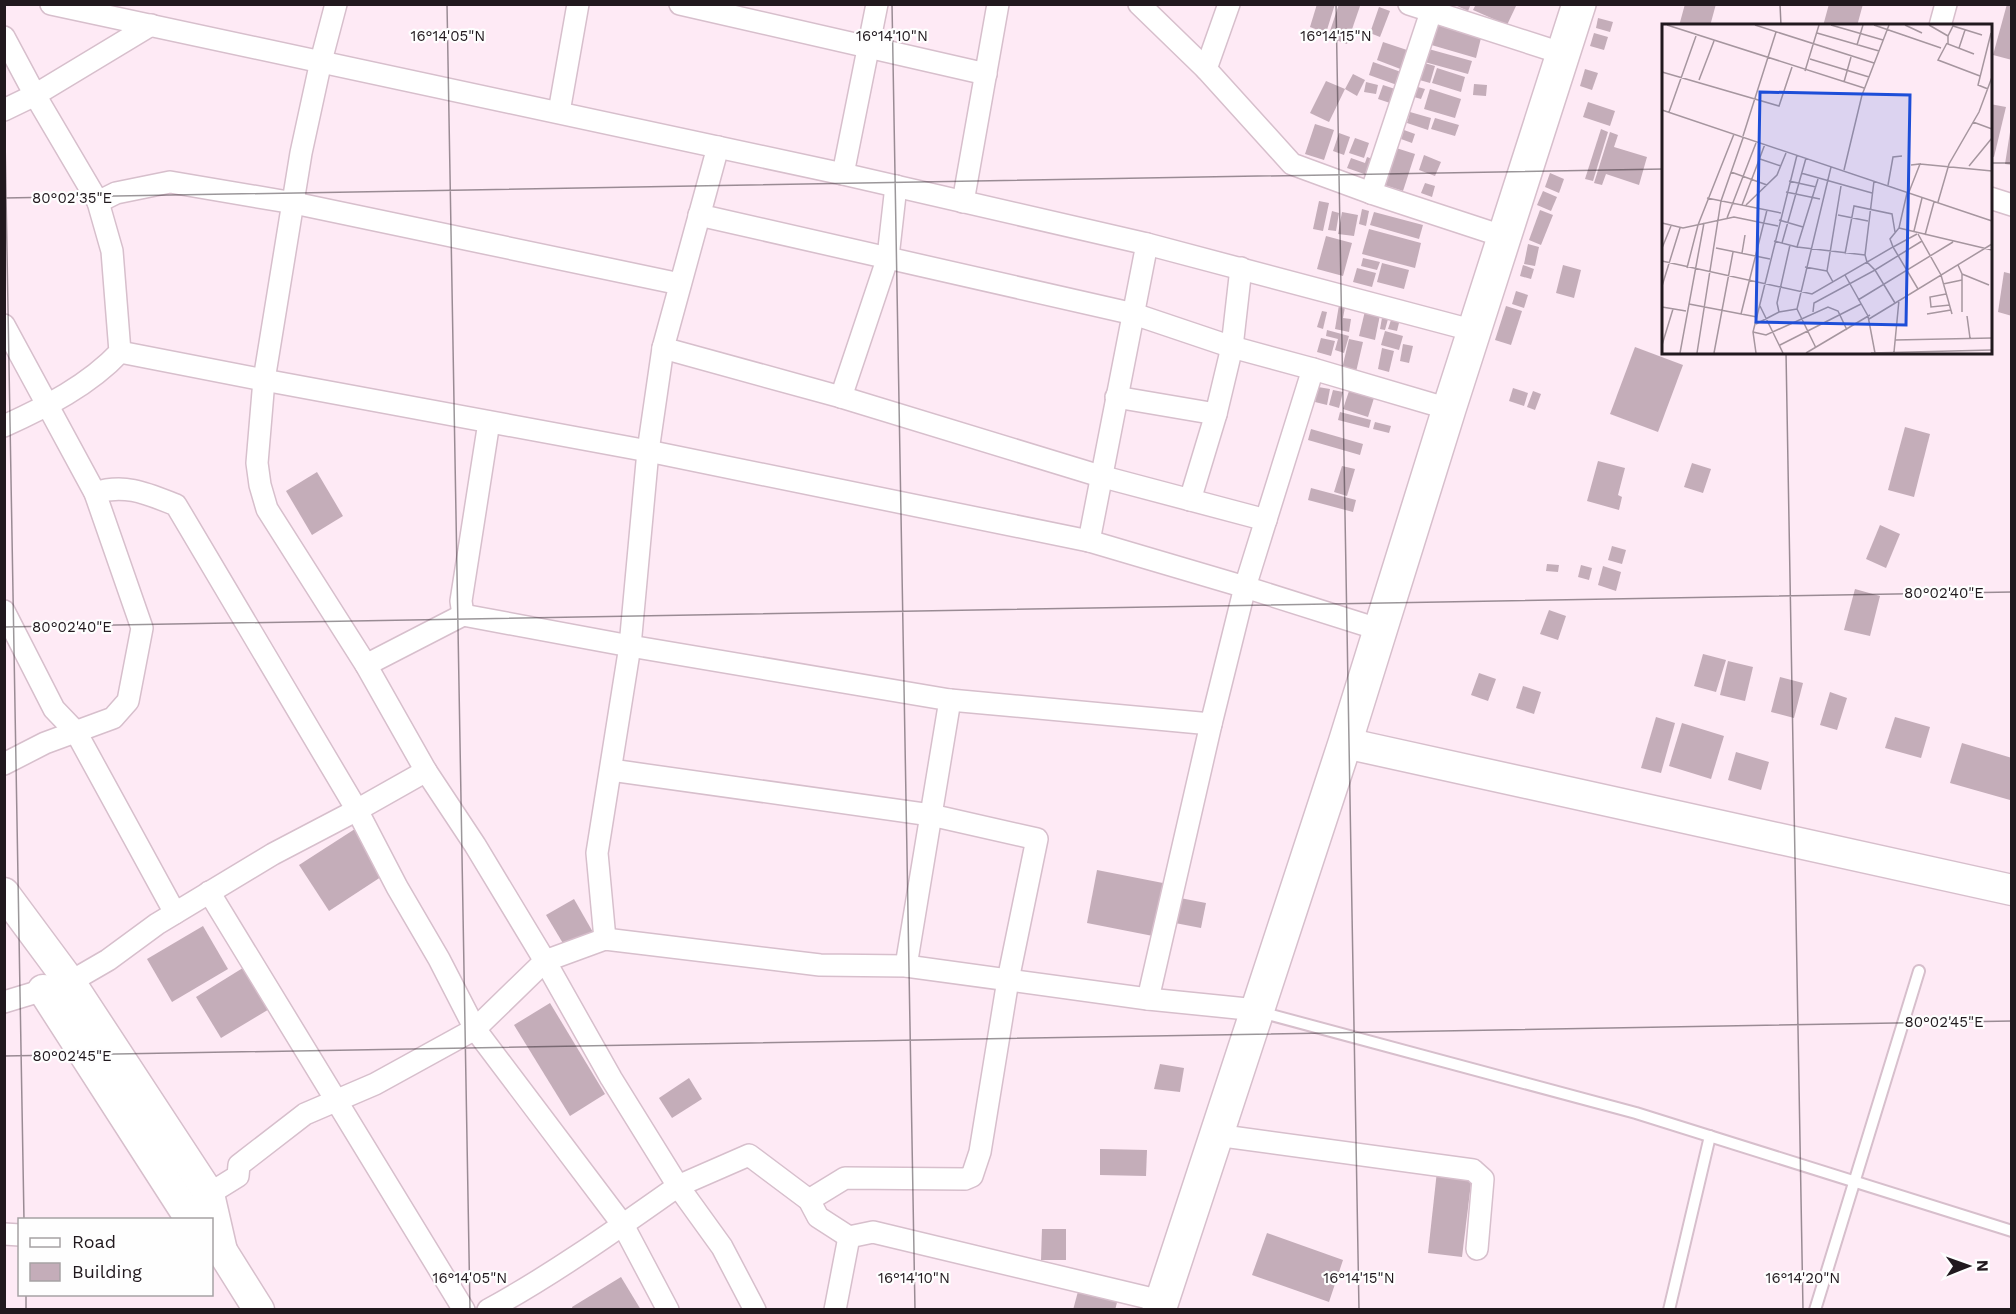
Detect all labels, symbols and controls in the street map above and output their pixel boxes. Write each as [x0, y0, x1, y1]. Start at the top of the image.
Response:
inset map [1662, 24, 1992, 354]
text: 16°14'05"N [411, 27, 485, 45]
text: 16°14'10"N [856, 27, 928, 45]
text: 16°14'15"N [1300, 27, 1372, 45]
text: 80°02'35"E [32, 189, 112, 207]
text: 80°02'40"E [1904, 584, 1984, 602]
text: 80°02'40"E [32, 618, 112, 636]
text: 80°02'45"E [1904, 1013, 1984, 1031]
text: 80°02'45"E [32, 1047, 112, 1065]
legend [18, 1218, 213, 1296]
text: Road [72, 1231, 116, 1252]
north arrow [1938, 1236, 1998, 1296]
text: N [1973, 1260, 1992, 1272]
text: Building [72, 1261, 142, 1282]
text: 16°14'05"N [433, 1269, 507, 1287]
text: 16°14'10"N [878, 1269, 950, 1287]
text: 16°14'15"N [1323, 1269, 1395, 1287]
text: 16°14'20"N [1766, 1269, 1840, 1287]

